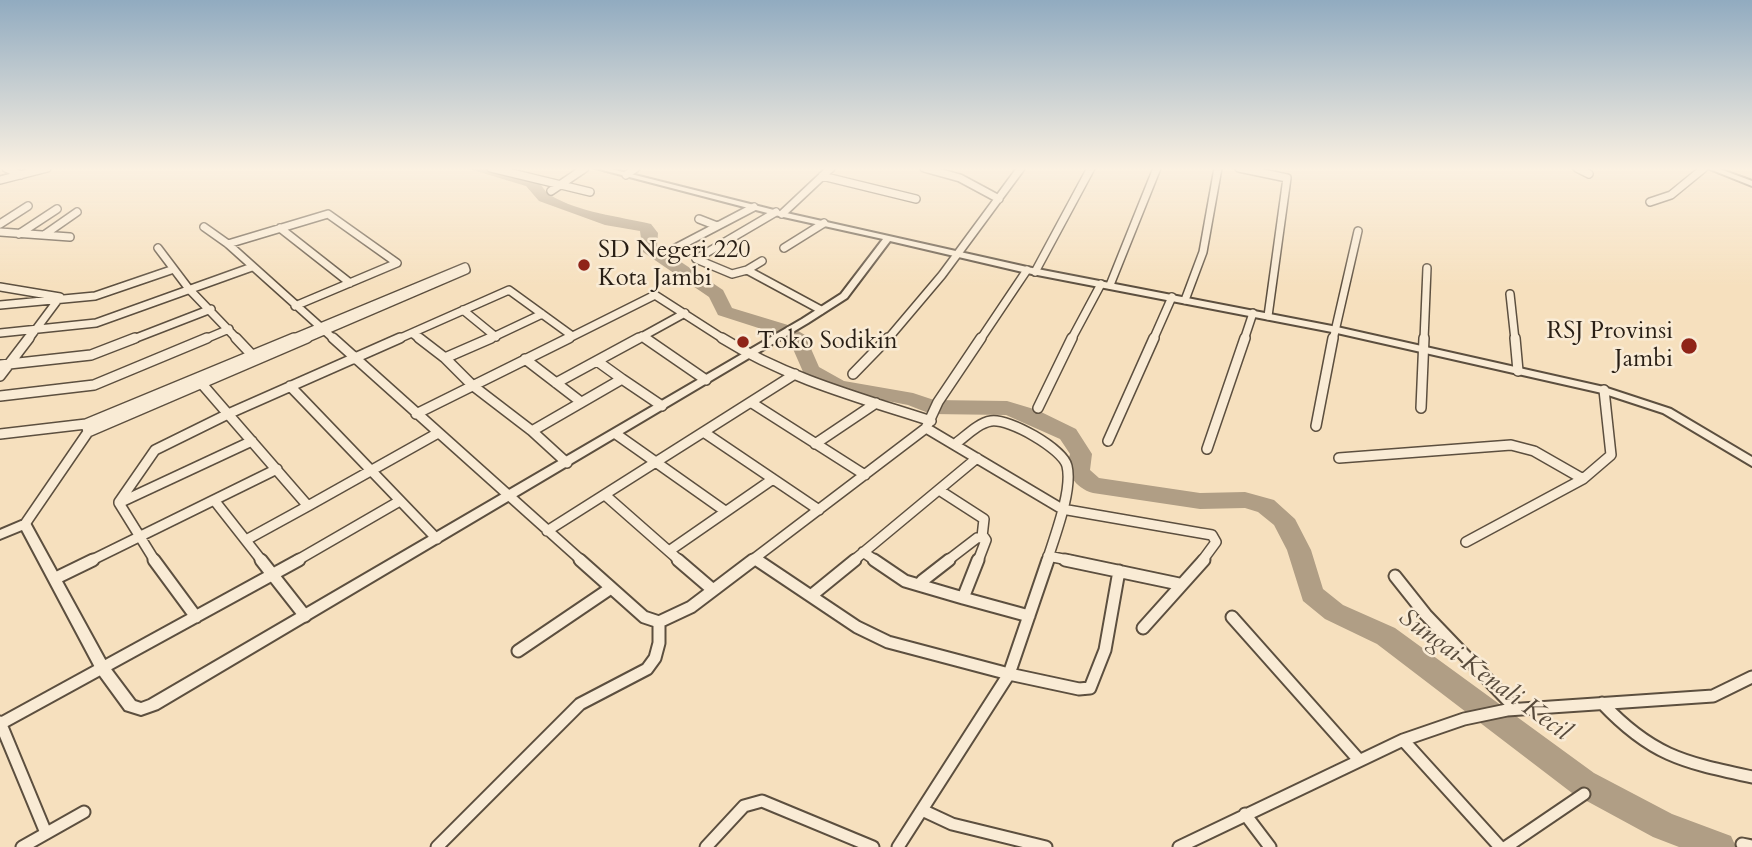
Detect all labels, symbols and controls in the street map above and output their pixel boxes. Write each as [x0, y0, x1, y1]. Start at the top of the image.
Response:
place label: SD Negeri 220 Kota Jambi [598, 237, 751, 293]
marker: SD Negeri 220 Kota Jambi [576, 257, 592, 273]
place label: RSJ Provinsi Jambi [1547, 318, 1673, 374]
place label: Toko Sodikin [757, 328, 898, 356]
marker: Toko Sodikin [735, 334, 751, 350]
marker: RSJ Provinsi Jambi [1679, 336, 1699, 356]
water label: Sungai Kenali Kecil [1392, 603, 1576, 749]

